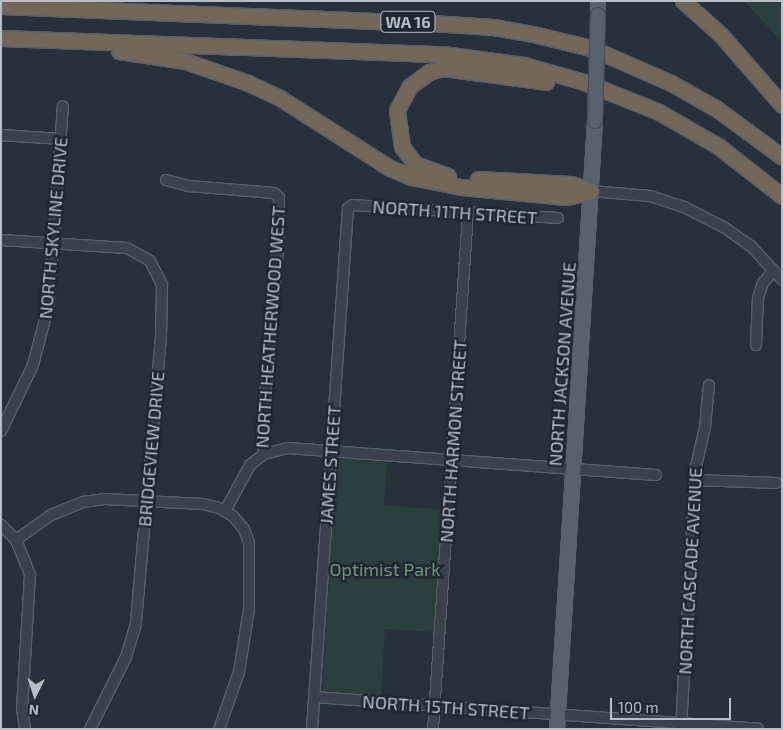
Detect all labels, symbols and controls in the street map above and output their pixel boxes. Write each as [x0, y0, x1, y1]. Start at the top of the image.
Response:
road number: WA 16 [379, 8, 437, 36]
street label: NORTH SKYLINE DRIVE [34, 136, 72, 320]
street label: NORTH 11TH STREET [372, 195, 538, 229]
street label: NORTH HEATHERWOOD WEST [251, 205, 289, 449]
street label: NORTH JACKSON AVENUE [544, 261, 580, 467]
street label: NORTH HARMON STREET [435, 339, 471, 543]
street label: BRIDGEVIEW DRIVE [133, 370, 169, 528]
street label: JAMES STREET [315, 405, 345, 525]
street label: NORTH CASCADE AVENUE [674, 467, 706, 675]
park label: Optimist Park [330, 558, 440, 580]
north arrow [10, 670, 60, 720]
scale bar [613, 688, 734, 720]
street label: NORTH 15TH STREET [362, 690, 530, 724]
text: 100 m [618, 698, 659, 716]
text: N [28, 702, 40, 719]

